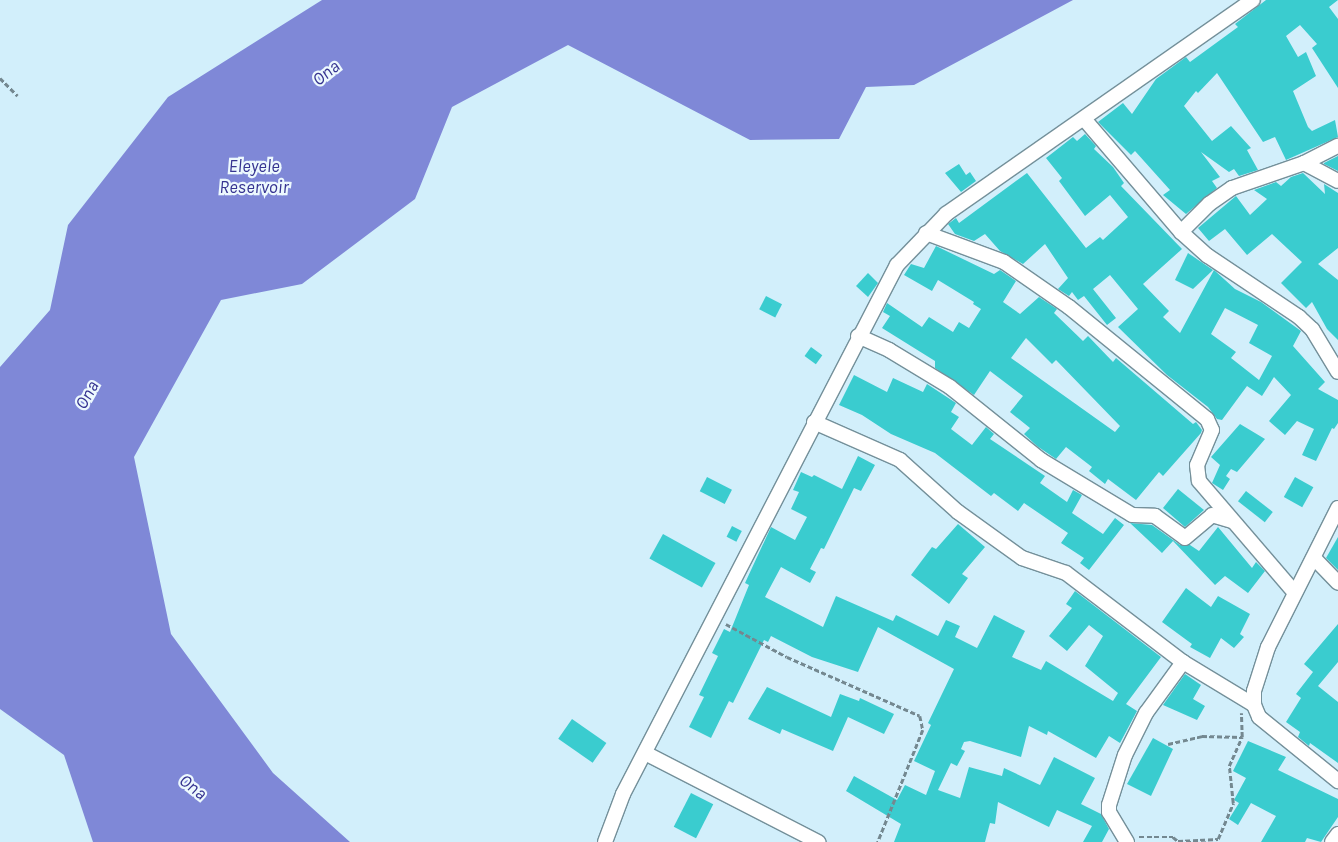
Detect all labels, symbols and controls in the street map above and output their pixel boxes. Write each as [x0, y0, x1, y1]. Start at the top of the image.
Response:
water label: Ona [308, 55, 344, 91]
water label: Eleyele Reservoir [219, 156, 289, 198]
water label: Ona [70, 377, 104, 413]
water label: Ona [175, 769, 211, 805]

